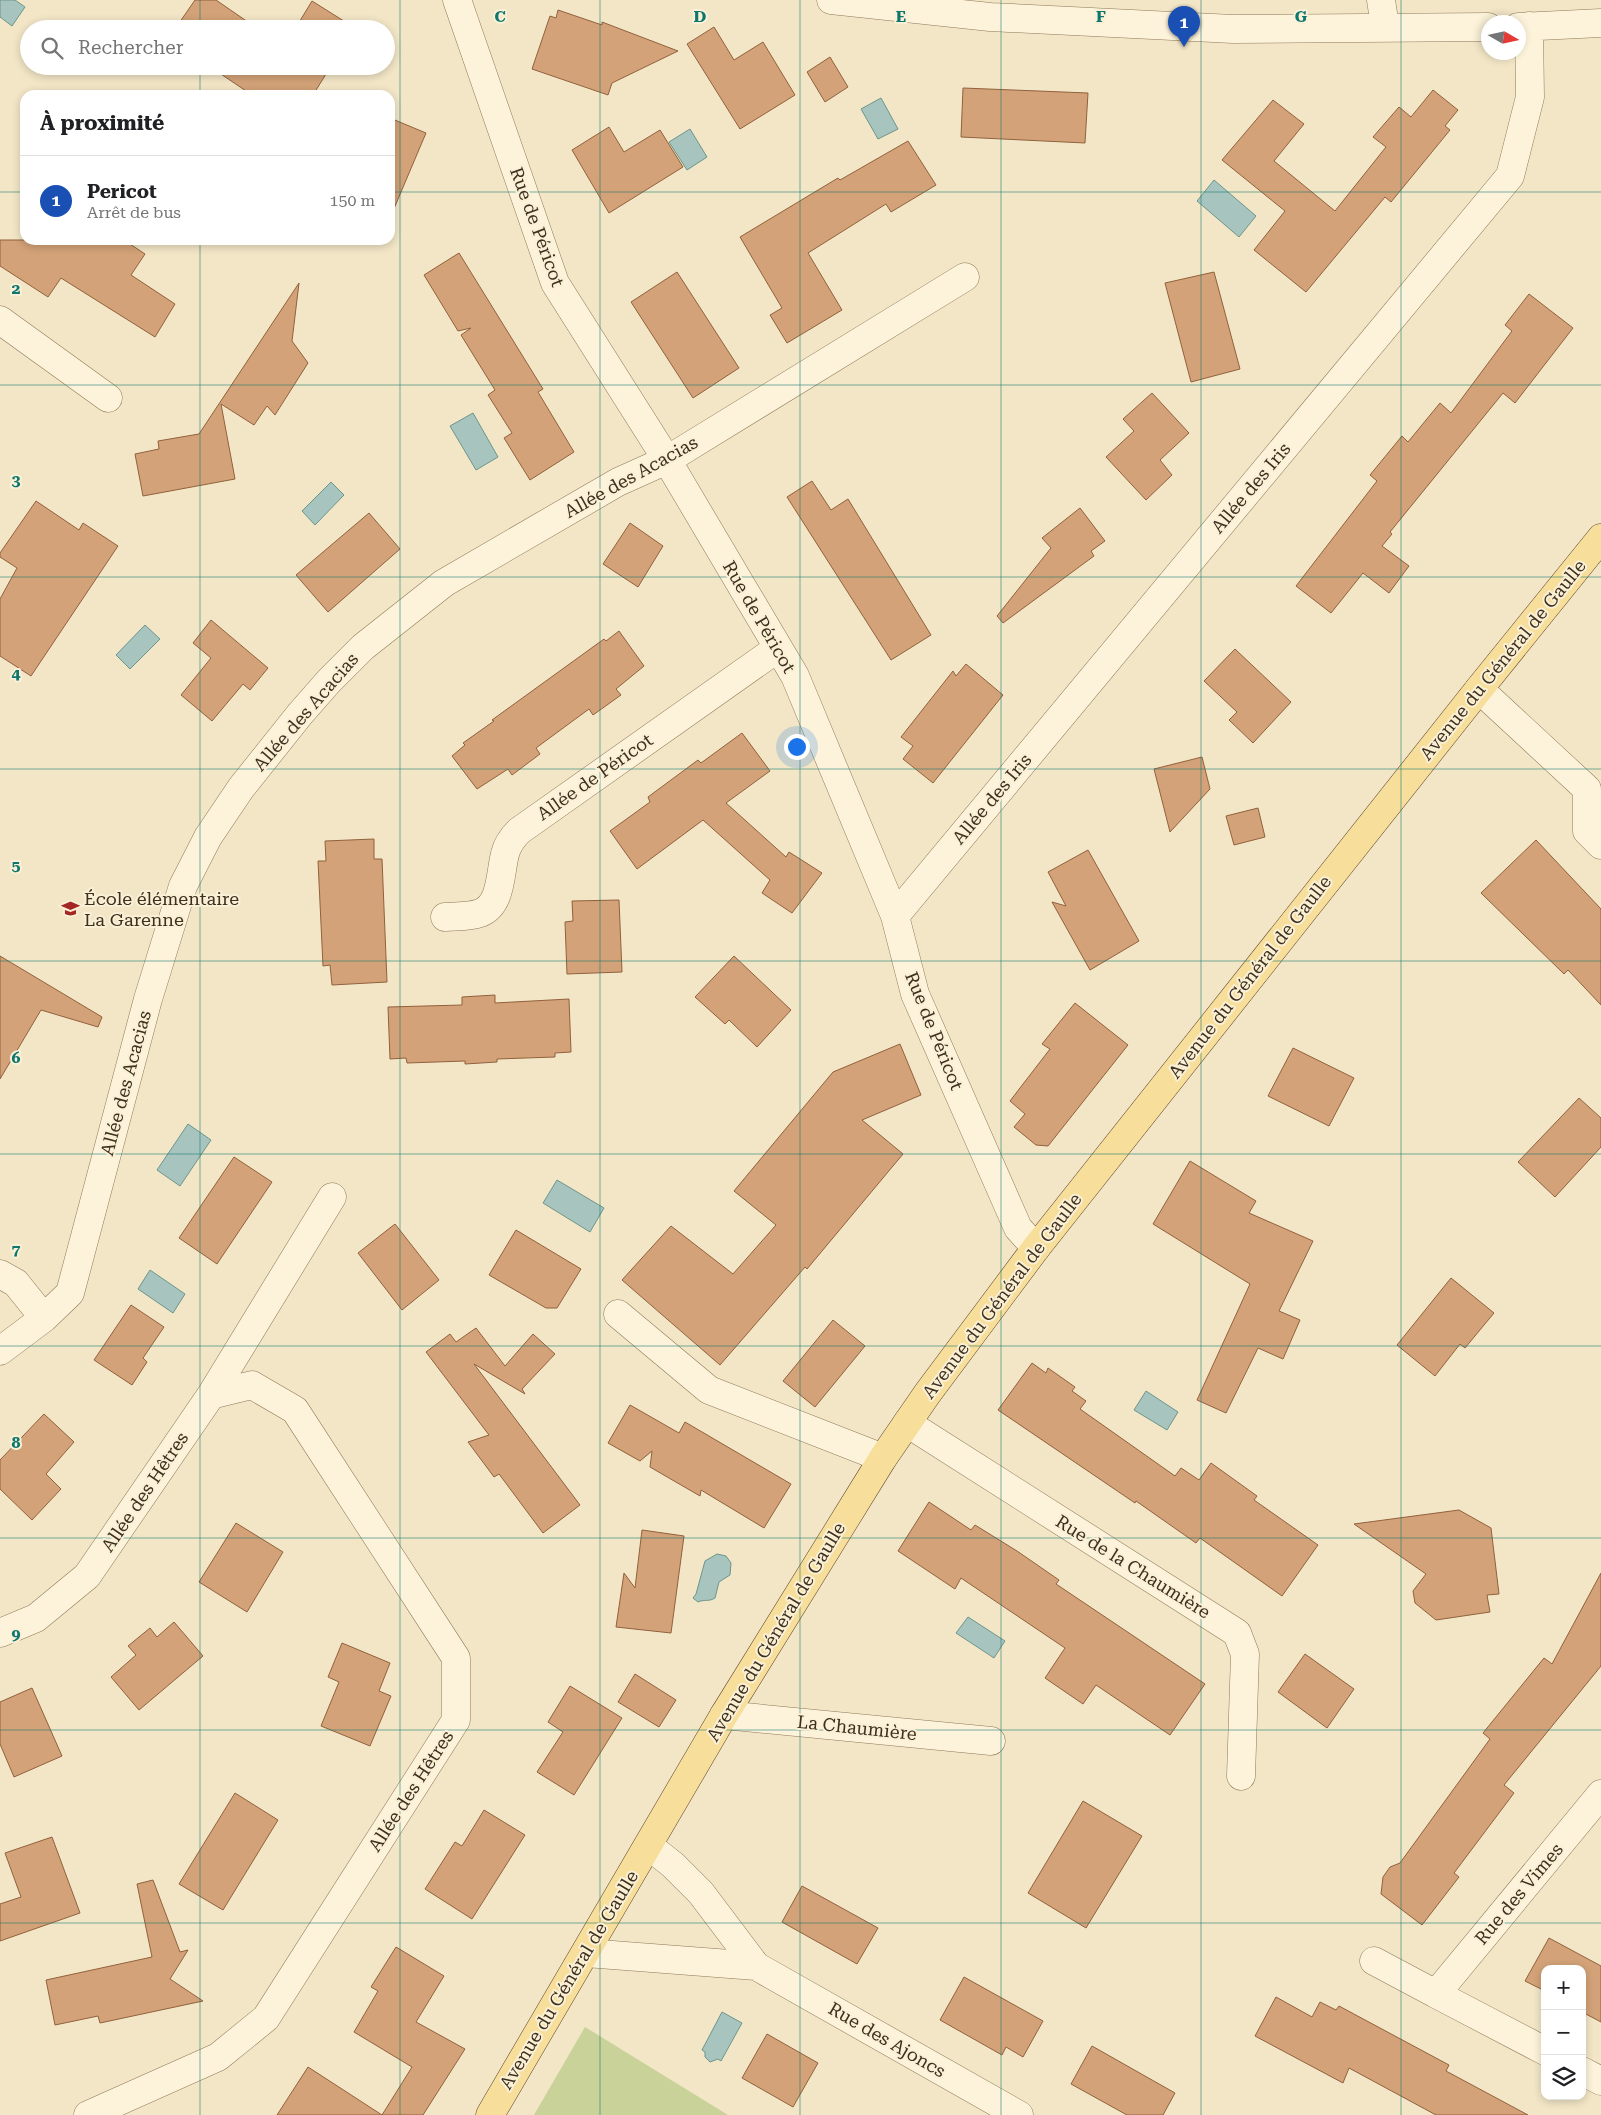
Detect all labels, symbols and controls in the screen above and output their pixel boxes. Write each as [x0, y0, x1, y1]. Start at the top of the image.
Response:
pin: 1 [1168, 6, 1200, 47]
text: C [494, 7, 506, 26]
text: D [694, 7, 707, 26]
text: E [896, 7, 906, 26]
text: F [1096, 7, 1106, 26]
text: G [1295, 7, 1308, 26]
north arrow [1481, 15, 1526, 60]
search box [20, 20, 395, 75]
icon: search [38, 34, 66, 62]
text: Rechercher [78, 36, 184, 59]
text: À proximité [40, 111, 164, 135]
street label: Rue de Péricot [506, 164, 569, 290]
text: Pericot [87, 180, 157, 203]
text: 1 [52, 191, 60, 210]
text: 150 m [329, 191, 375, 210]
text: Arrêt de bus [87, 203, 181, 222]
text: 2 [12, 279, 21, 298]
street label: Allée des Acacias [560, 431, 701, 522]
street label: Allée des Iris [1207, 438, 1294, 537]
text: 3 [12, 471, 21, 490]
street label: Avenue du Général de Gaulle [1415, 555, 1590, 764]
street label: Rue de Péricot [719, 557, 800, 677]
street label: Allée des Acacias [249, 648, 363, 775]
text: 4 [12, 664, 21, 683]
street label: Allée de Péricot [533, 729, 657, 824]
your location [784, 734, 810, 760]
street label: Allée des Iris [948, 749, 1035, 848]
text: 5 [12, 856, 21, 875]
street label: Avenue du Général de Gaulle [1164, 871, 1335, 1082]
place label: École élémentaire La Garenne [84, 888, 239, 930]
school or university icon: École élémentaire La Garenne [60, 899, 80, 919]
street label: Rue de Péricot [901, 969, 968, 1093]
street label: Allée des Acacias [96, 1008, 155, 1158]
text: 6 [12, 1048, 21, 1067]
street label: Avenue du Général de Gaulle [918, 1189, 1086, 1402]
text: 7 [12, 1240, 21, 1259]
street label: Allée des Hêtres [97, 1428, 192, 1556]
text: 8 [12, 1433, 21, 1452]
street label: Rue de la Chaumière [1052, 1510, 1214, 1623]
street label: Avenue du Général de Gaulle [702, 1518, 849, 1745]
text: 9 [12, 1625, 21, 1644]
street label: La Chaumière [796, 1711, 918, 1744]
street label: Allée des Hêtres [364, 1726, 458, 1855]
street label: Rue des Vimes [1470, 1839, 1567, 1949]
street label: Avenue du Général de Gaulle [495, 1866, 642, 2093]
map controls [1541, 1965, 1586, 2100]
button: + [1541, 1965, 1586, 2010]
street label: Rue des Ajoncs [825, 1998, 950, 2082]
button: − [1541, 2010, 1586, 2055]
button: layers [1541, 2055, 1586, 2100]

